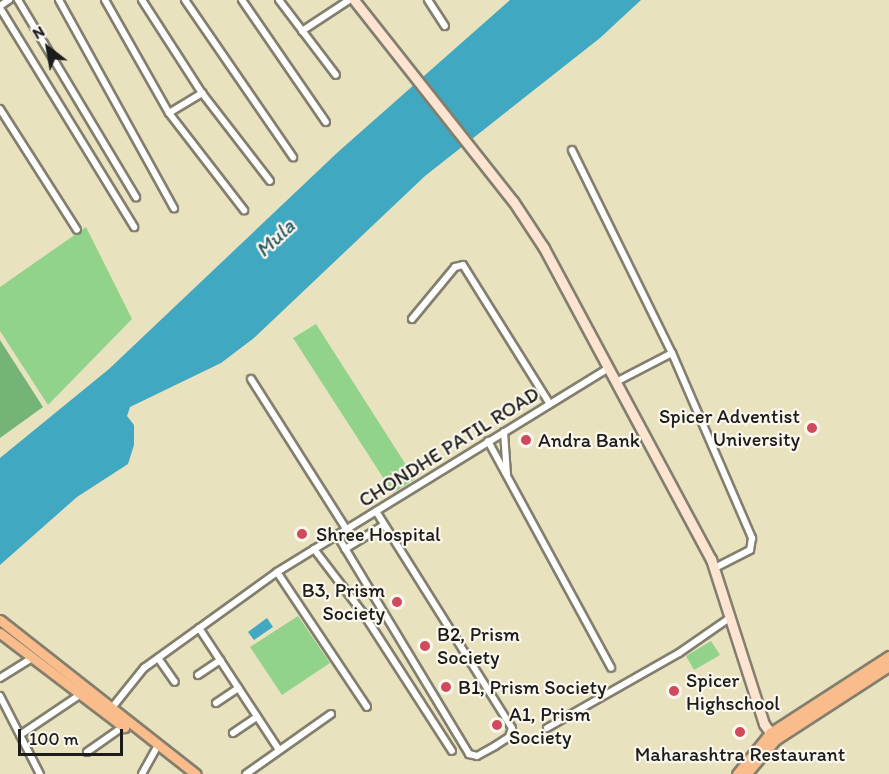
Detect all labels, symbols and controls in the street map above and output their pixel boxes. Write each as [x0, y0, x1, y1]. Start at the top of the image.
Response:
north arrow [18, 18, 78, 78]
text: N [29, 21, 48, 43]
water label: Mula [250, 214, 300, 262]
street label: CHONDHE PATIL ROAD [356, 383, 542, 511]
place label: Spicer Adventist University [659, 404, 800, 451]
marker: Spicer Adventist University [805, 421, 819, 435]
place label: Andra Bank [538, 428, 640, 452]
marker: Andra Bank [519, 433, 533, 447]
place label: Shree Hospital [316, 522, 441, 546]
marker: Shree Hospital [293, 525, 311, 543]
place label: B3, Prism Society [302, 578, 385, 625]
marker: B3, Prism Society [390, 595, 404, 609]
place label: B2, Prism Society [437, 622, 520, 669]
marker: B2, Prism Society [418, 639, 432, 653]
place label: Spicer Highschool [686, 668, 780, 715]
place label: B1, Prism Society [458, 675, 607, 699]
marker: B1, Prism Society [439, 680, 453, 694]
marker: Spicer Highschool [667, 684, 681, 698]
place label: A1, Prism Society [509, 702, 591, 749]
scale bar [21, 717, 126, 755]
marker: A1, Prism Society [490, 718, 504, 732]
marker: Maharashtra Restaurant [733, 725, 747, 739]
text: 100 m [29, 728, 79, 750]
place label: Maharashtra Restaurant [635, 742, 845, 766]

